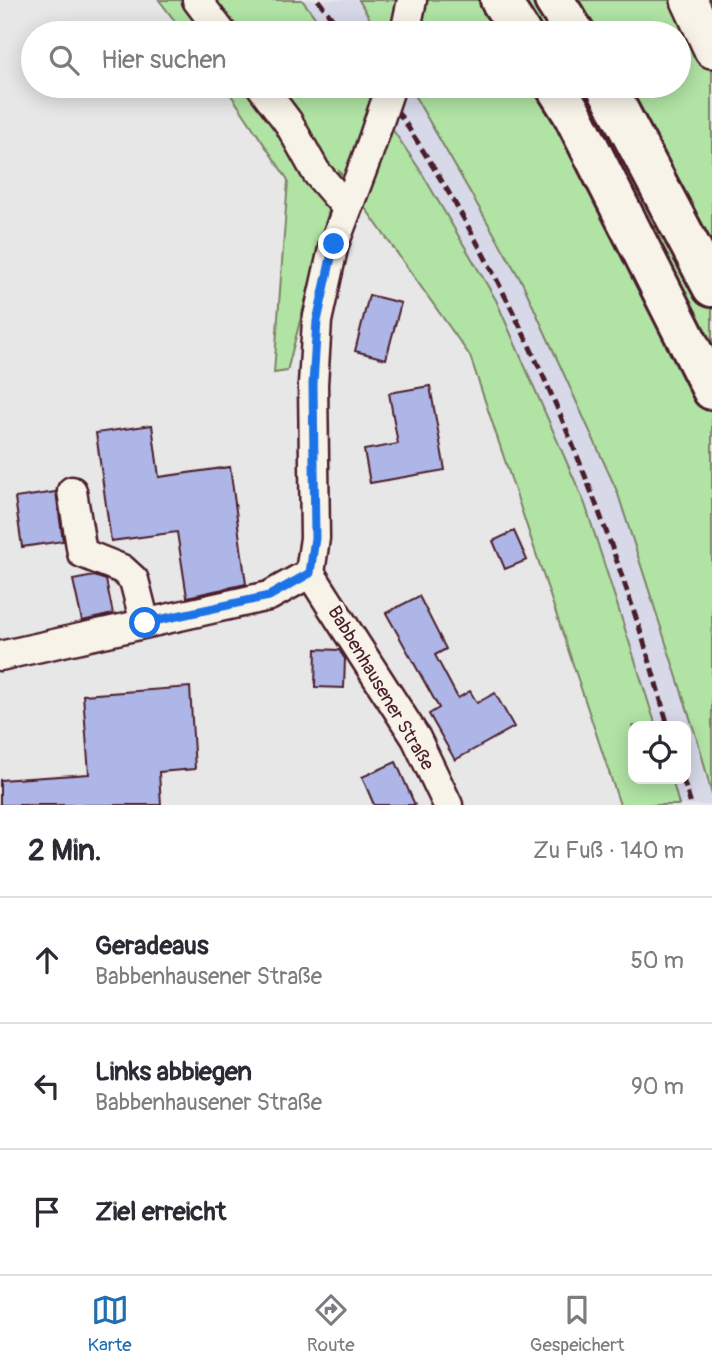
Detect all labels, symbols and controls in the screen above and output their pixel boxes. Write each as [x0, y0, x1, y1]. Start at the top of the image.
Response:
search box [21, 21, 691, 98]
icon: search [45, 41, 83, 79]
text: Hier suchen [101, 44, 226, 76]
route end [318, 228, 349, 259]
street label: Babbenhausener Straße [322, 601, 440, 775]
route start [129, 607, 160, 638]
map controls [628, 721, 691, 784]
button: locate [628, 721, 691, 784]
text: 2 Min. [28, 832, 101, 869]
text: Zu Fuß · 140 m [533, 836, 684, 865]
text: Geradeaus [95, 930, 209, 962]
icon: ahead [28, 941, 66, 979]
text: 50 m [630, 946, 684, 975]
text: Babbenhausener Straße [95, 962, 322, 991]
text: Links abbiegen [95, 1056, 252, 1088]
icon: left [28, 1067, 66, 1105]
text: 90 m [631, 1072, 684, 1101]
text: Babbenhausener Straße [95, 1088, 322, 1117]
icon: arrive [28, 1193, 66, 1231]
text: Ziel erreicht [95, 1196, 226, 1228]
tab: Karte [88, 1291, 132, 1357]
tab: Route [307, 1291, 355, 1357]
tab: Gespeichert [530, 1291, 624, 1357]

